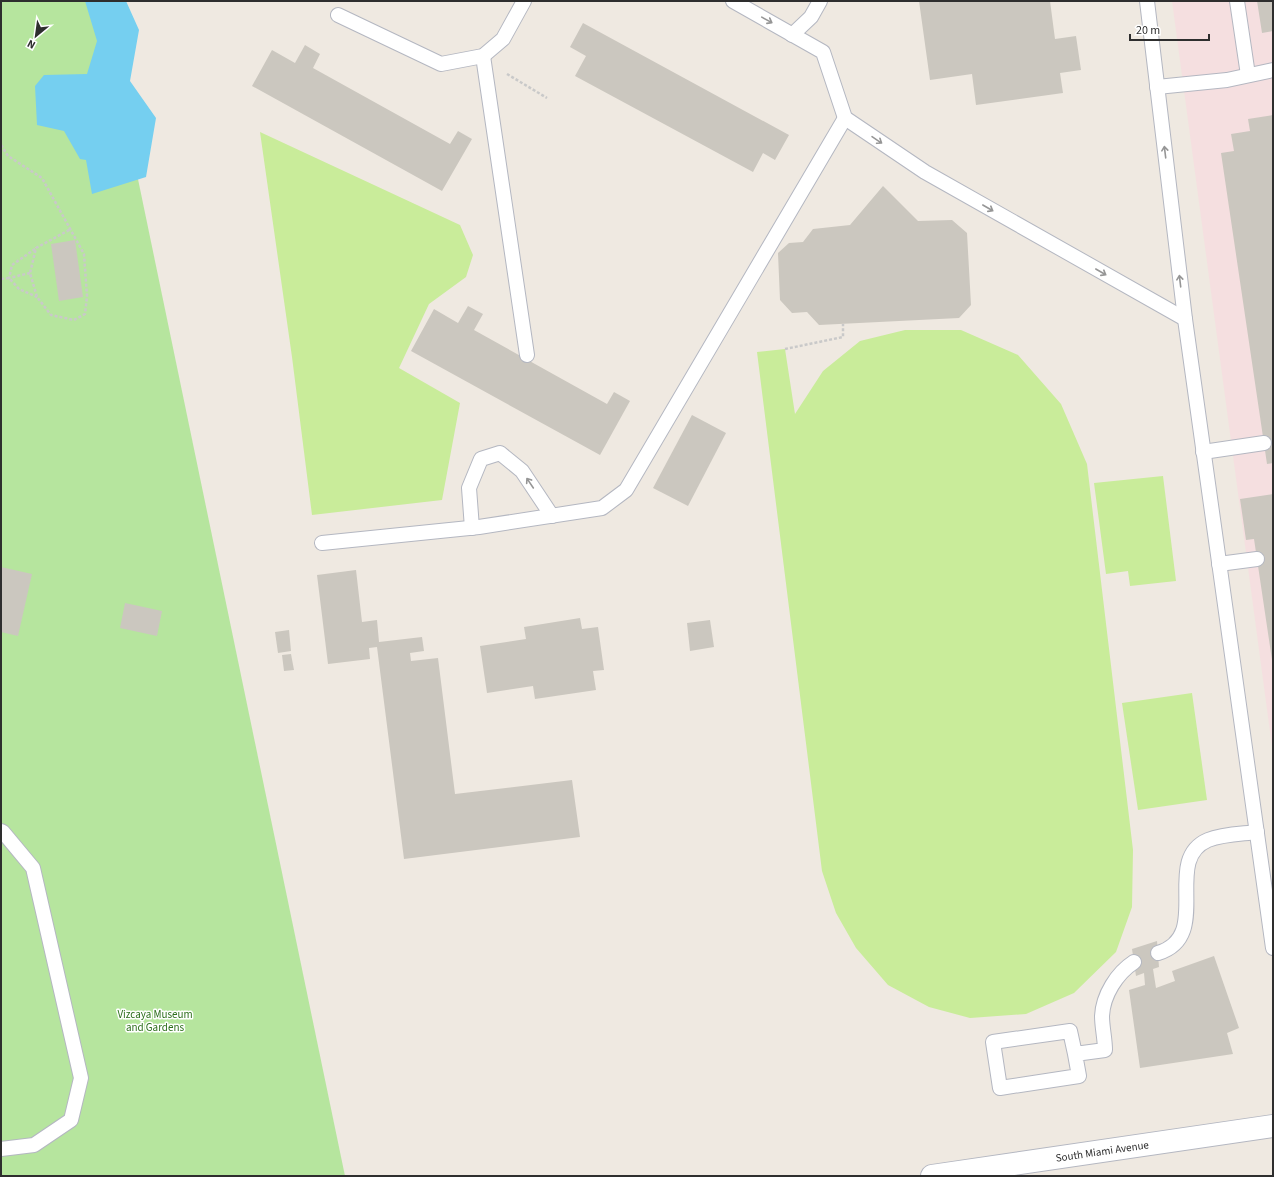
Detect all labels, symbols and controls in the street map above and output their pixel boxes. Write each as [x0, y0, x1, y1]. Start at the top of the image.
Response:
north arrow [16, 16, 56, 56]
scale bar [1130, 16, 1209, 42]
one-way arrow [761, 17, 773, 25]
text: 20 m [1136, 22, 1160, 39]
text: N [25, 36, 38, 53]
one-way arrow [871, 136, 882, 144]
one-way arrow [1161, 145, 1169, 158]
one-way arrow [982, 204, 994, 212]
one-way arrow [1095, 268, 1107, 276]
one-way arrow [1176, 275, 1184, 288]
one-way arrow [526, 478, 534, 489]
park label: Vizcaya Museum and Gardens [117, 1007, 193, 1035]
street label: South Miami Avenue [1055, 1137, 1150, 1166]

